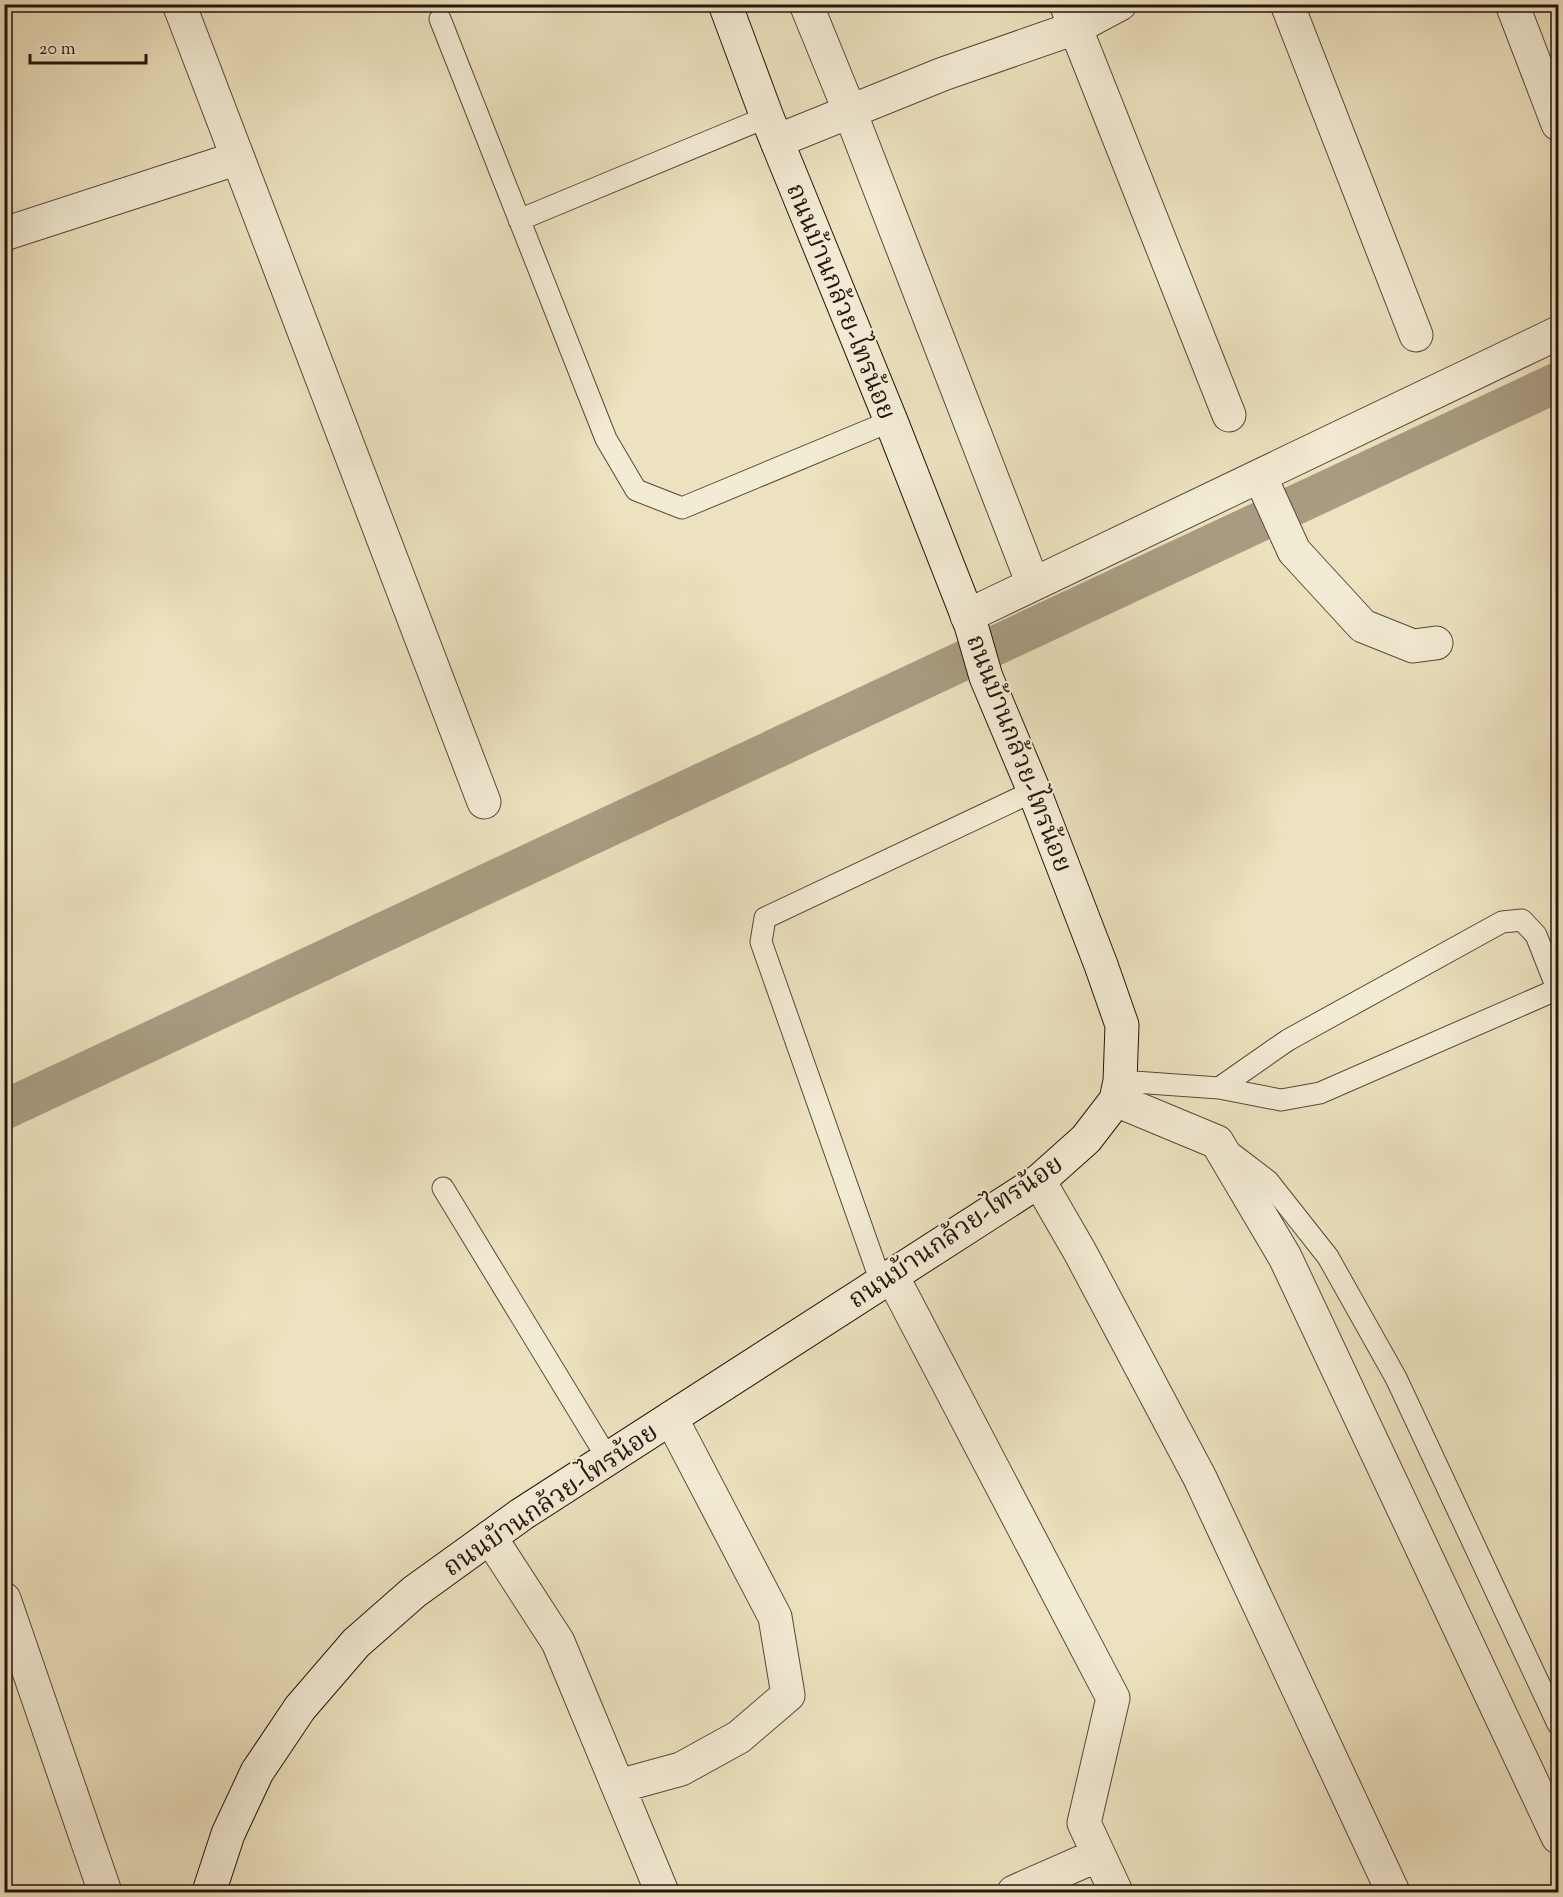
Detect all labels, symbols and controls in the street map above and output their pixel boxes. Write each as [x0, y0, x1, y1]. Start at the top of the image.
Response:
scale bar [30, 27, 146, 65]
text: 20 m [39, 37, 76, 63]
street label: ถนนบ้านกล้วย-ไทรน้อย [775, 177, 906, 426]
street label: ถนนบ้านกล้วย-ไทรน้อย [955, 629, 1082, 878]
street label: ถนนบ้านกล้วย-ไทรน้อย [840, 1146, 1071, 1319]
street label: ถนนบ้านกล้วย-ไทรน้อย [435, 1414, 666, 1587]

